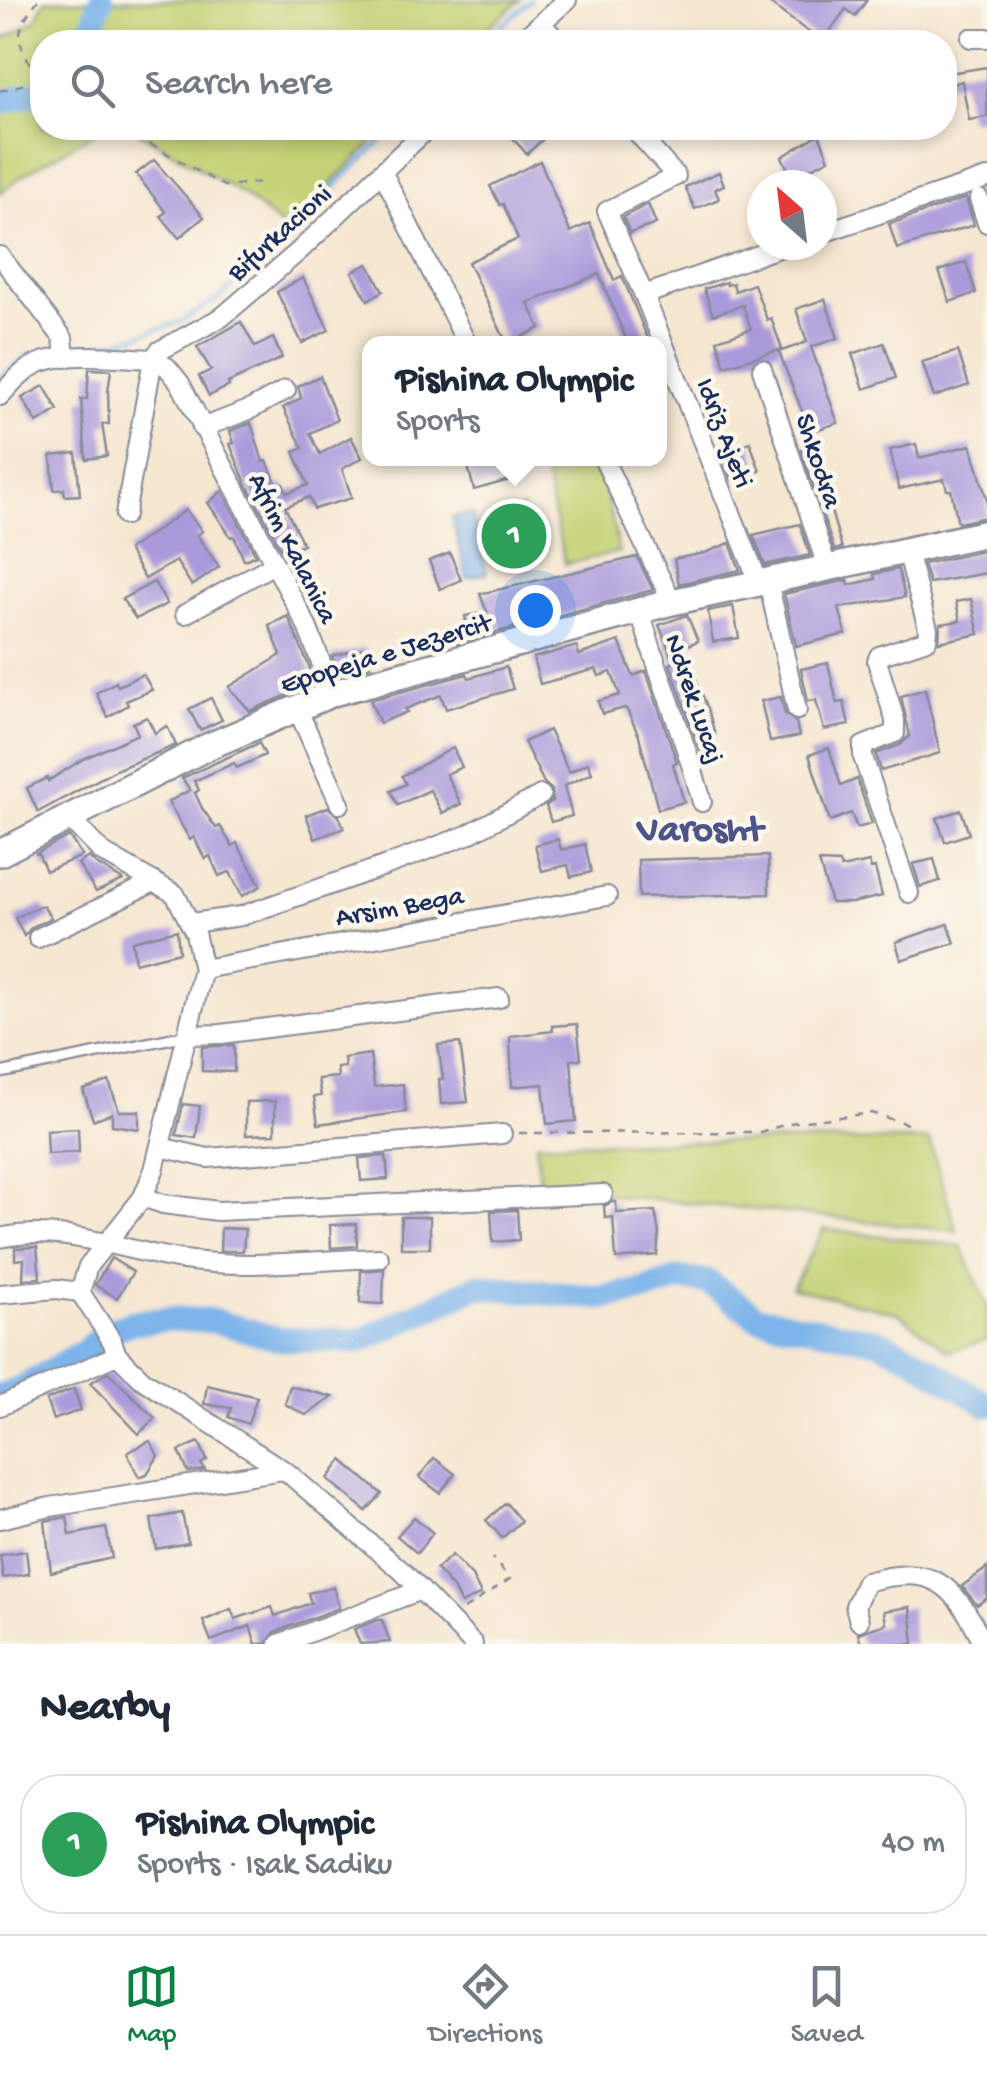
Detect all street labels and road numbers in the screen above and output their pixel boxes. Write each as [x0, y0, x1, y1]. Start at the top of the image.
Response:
street label: Bifurkacioni [221, 179, 340, 291]
street label: Idriz Ajeti [687, 374, 759, 493]
street label: Shkodra [786, 410, 848, 514]
street label: Afrim Kalanica [239, 468, 344, 631]
street label: Epopeja e Jezercit [277, 607, 498, 703]
street label: Ndrek Lucaj [655, 630, 730, 769]
street label: Arsim Bega [333, 881, 468, 936]

